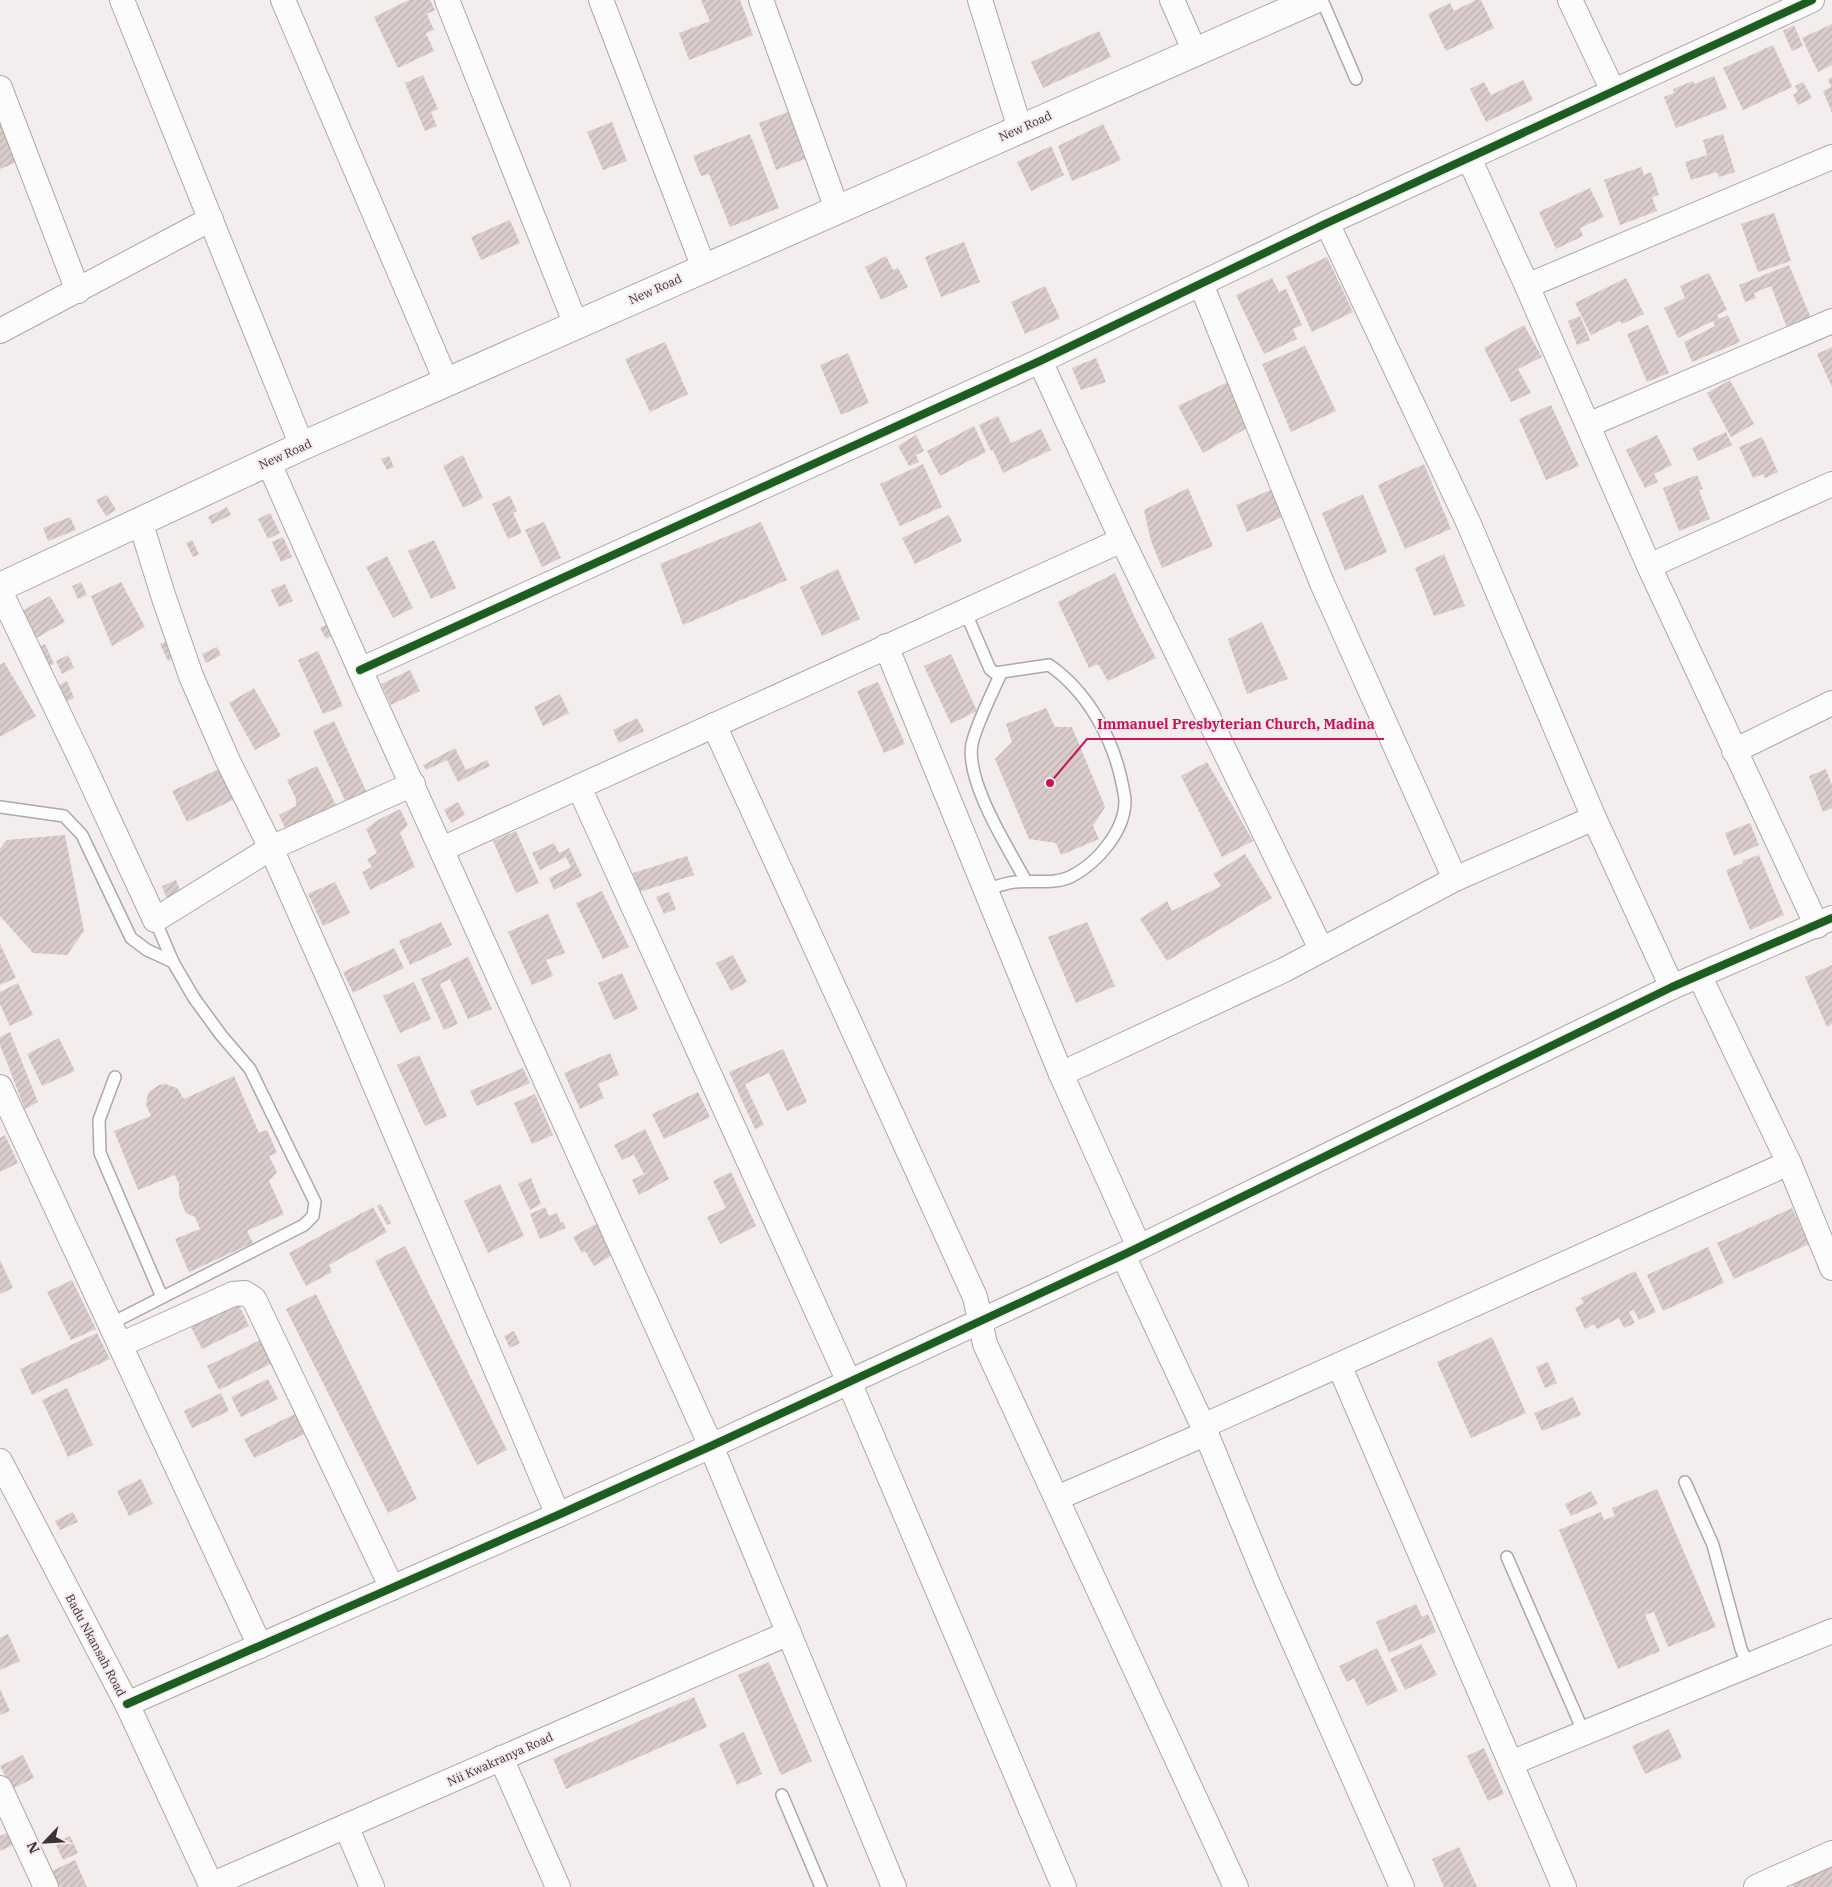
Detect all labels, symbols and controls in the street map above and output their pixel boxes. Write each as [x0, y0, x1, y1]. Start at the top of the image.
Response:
street label: New Road [996, 108, 1054, 144]
street label: New Road [626, 271, 684, 307]
street label: New Road [256, 436, 314, 472]
callout: Immanuel Presbyterian Church, Madina [1087, 710, 1384, 739]
text: Immanuel Presbyterian Church, Madina [1097, 715, 1375, 733]
street label: Badu Nkansah Road [63, 1591, 129, 1699]
street label: Nii Kwakranya Road [445, 1729, 555, 1789]
north arrow [20, 1817, 70, 1867]
text: N [23, 1839, 44, 1856]

